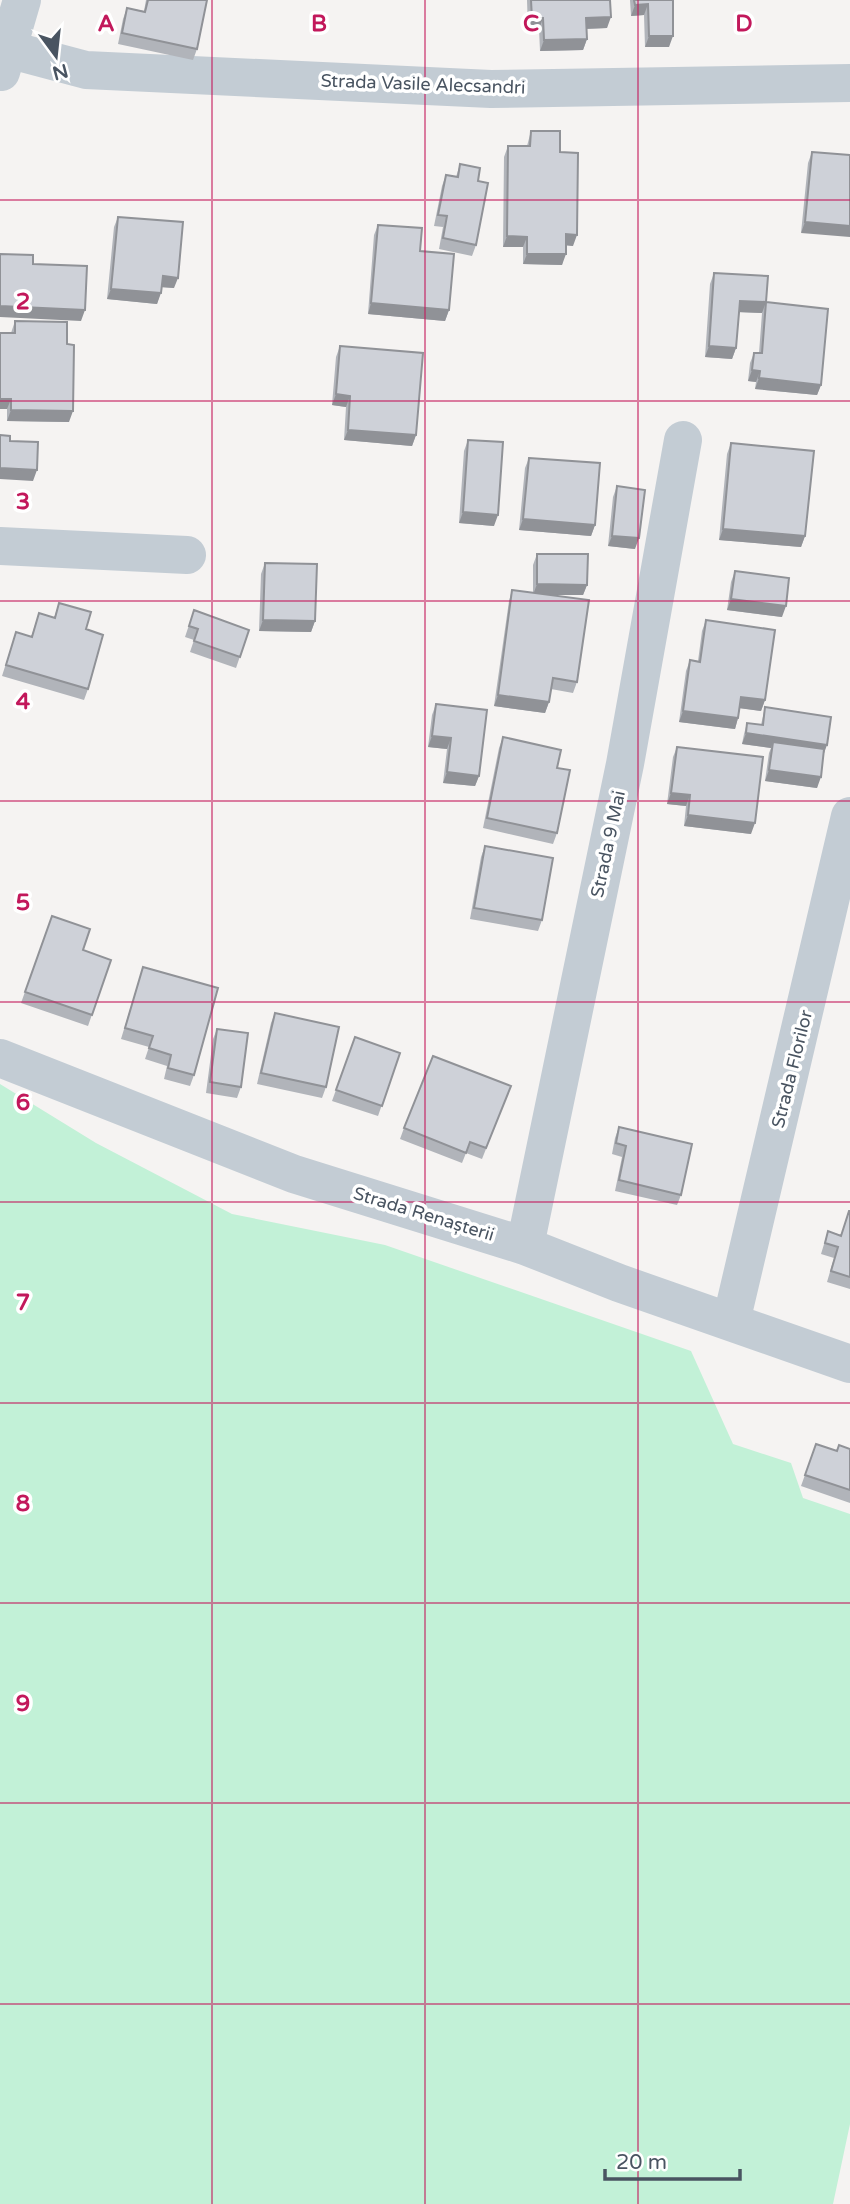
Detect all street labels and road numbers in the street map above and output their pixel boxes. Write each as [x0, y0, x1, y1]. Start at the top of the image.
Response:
street label: Strada Vasile Alecsandri [320, 69, 526, 99]
street label: Strada 9 Mai [586, 789, 630, 899]
street label: Strada Florilor [767, 1008, 817, 1130]
street label: Strada Renașterii [351, 1182, 497, 1246]

